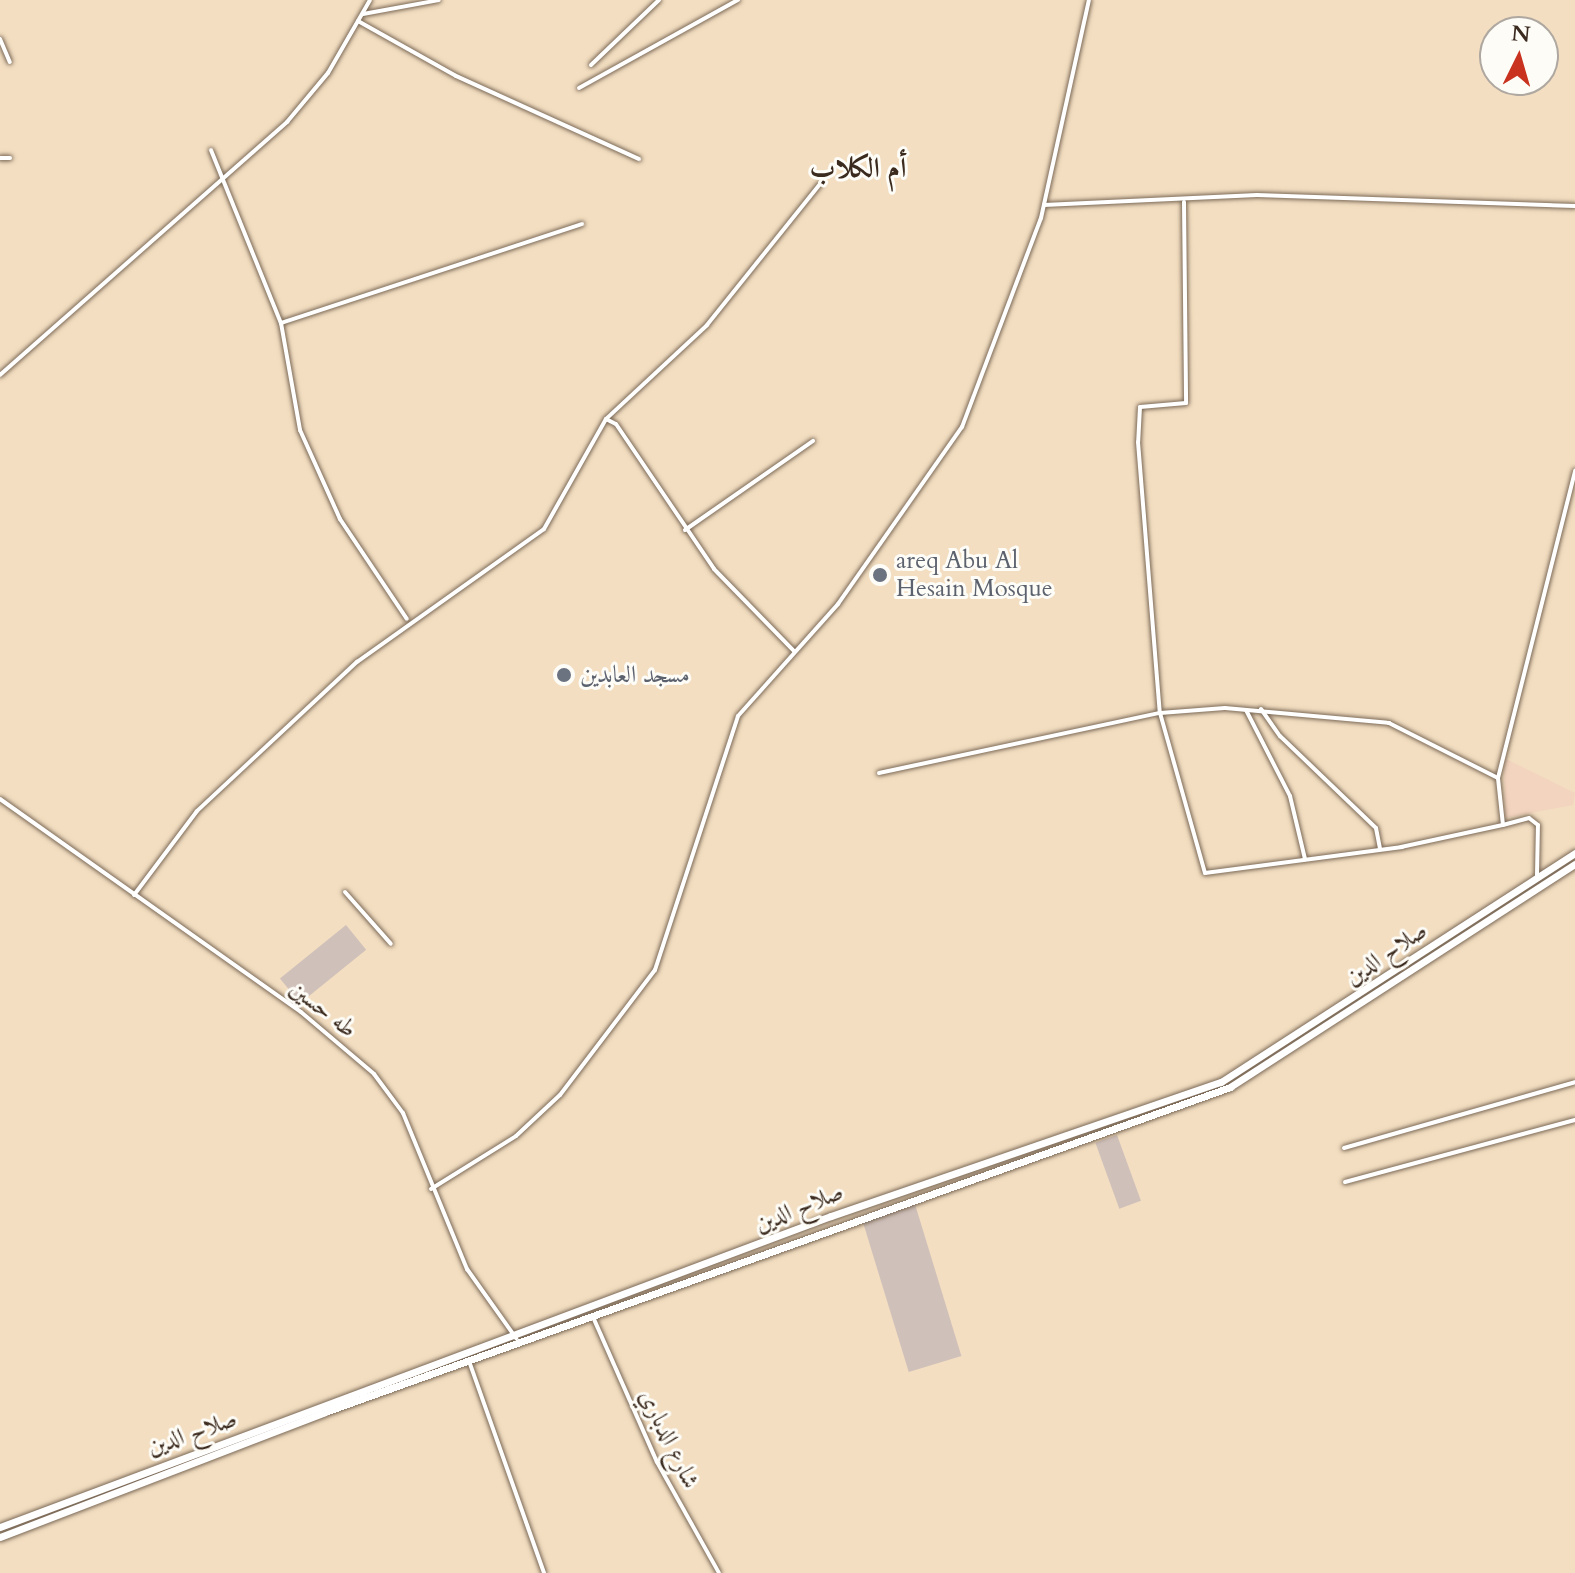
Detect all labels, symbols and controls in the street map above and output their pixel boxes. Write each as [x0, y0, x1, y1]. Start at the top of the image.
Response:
north arrow [1479, 16, 1559, 96]
text: N [1510, 18, 1532, 50]
district label: أم الكلاب [810, 151, 906, 185]
place label: areq Abu Al Hesain Mosque [896, 547, 1053, 603]
marker: areq Abu Al Hesain Mosque [871, 566, 889, 584]
place label: مسجد العابدين [580, 661, 690, 689]
marker: مسجد العابدين [555, 666, 573, 684]
street label: صلاح الدين [1339, 916, 1433, 992]
street label: طه حسين [284, 974, 362, 1044]
street label: صلاح الدين [751, 1177, 847, 1239]
street label: شارع الدباري [633, 1385, 705, 1493]
street label: صلاح الدين [143, 1404, 241, 1462]

